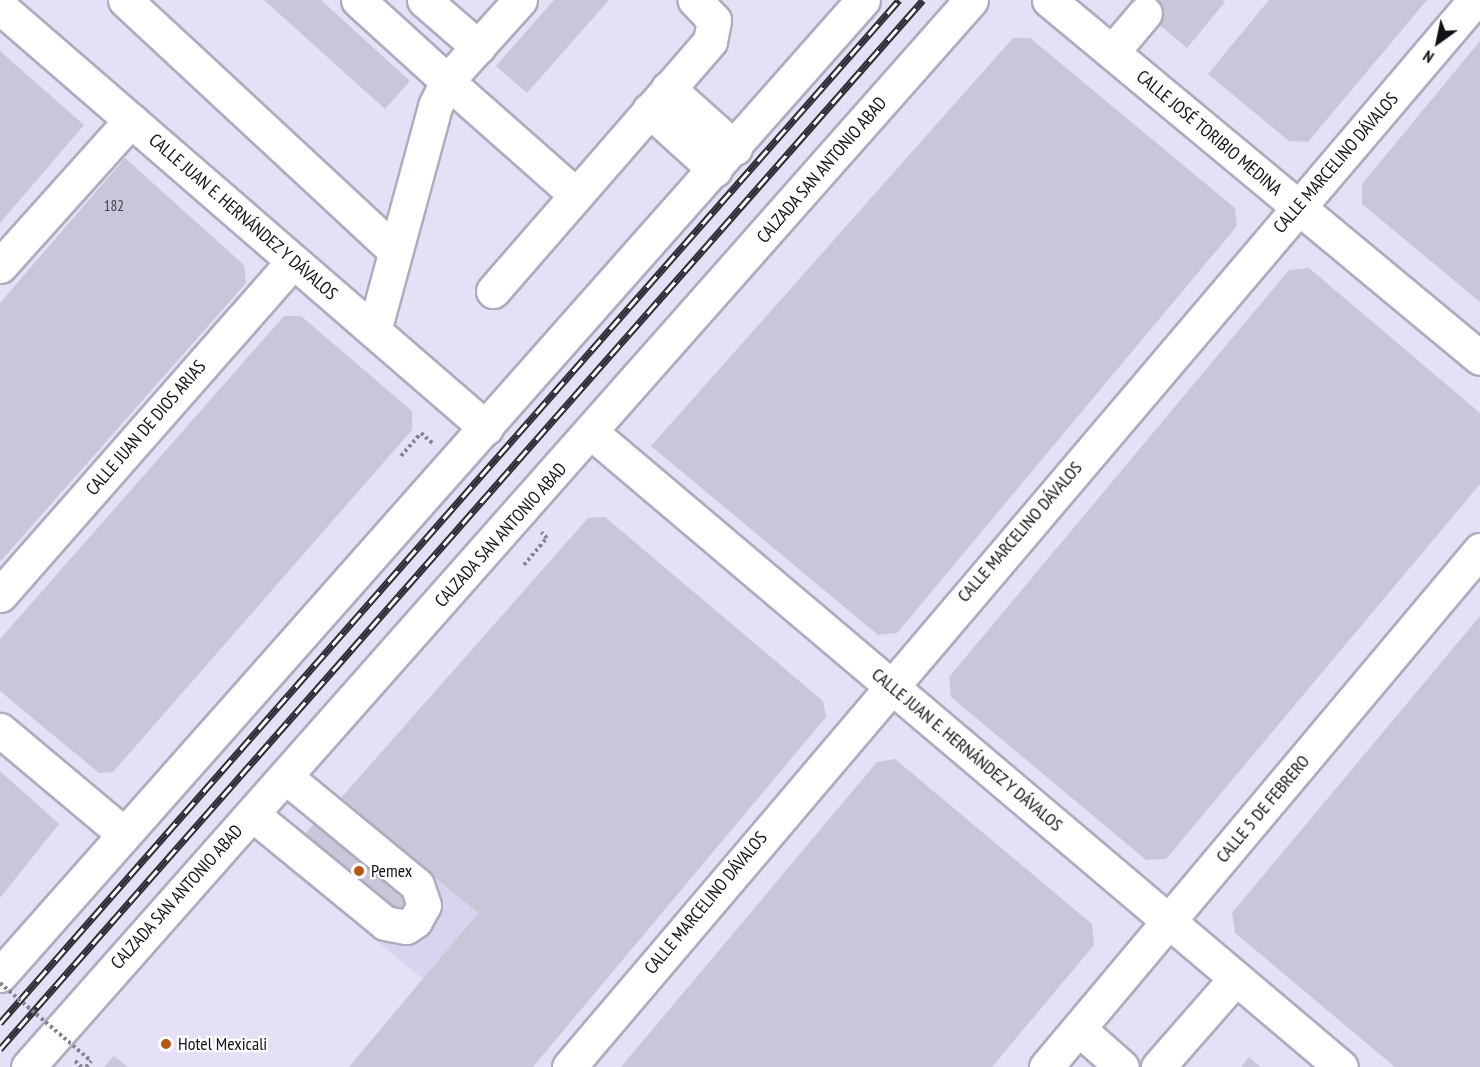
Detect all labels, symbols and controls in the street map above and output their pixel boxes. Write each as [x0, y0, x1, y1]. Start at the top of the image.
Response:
north arrow [1408, 12, 1468, 72]
text: N [1419, 46, 1437, 68]
street label: CALLE JOSÉ TORIBIO MEDINA [1132, 66, 1286, 200]
street label: CALLE MARCELINO DÁVALOS [1269, 88, 1403, 238]
street label: CALZADA SAN ANTONIO ABAD [752, 92, 892, 248]
street label: CALLE JUAN E. HERNÁNDEZ Y DÁVALOS [143, 128, 343, 306]
house number: 182 [104, 197, 124, 215]
street label: CALLE JUAN DE DIOS ARIAS [81, 356, 211, 500]
street label: CALLE MARCELINO DÁVALOS [953, 457, 1087, 607]
street label: CALZADA SAN ANTONIO ABAD [430, 458, 572, 612]
street label: CALLE JUAN E. HERNÁNDEZ Y DÁVALOS [866, 663, 1068, 837]
street label: CALLE 5 DE FEBRERO [1212, 751, 1314, 867]
street label: CALZADA SAN ANTONIO ABAD [106, 820, 248, 974]
street label: CALLE MARCELINO DÁVALOS [640, 828, 772, 978]
place label: Pemex [371, 860, 412, 882]
marker: Pemex [352, 864, 366, 878]
place label: Hotel Mexicali [178, 1033, 267, 1055]
marker: Hotel Mexicali [159, 1037, 173, 1051]

